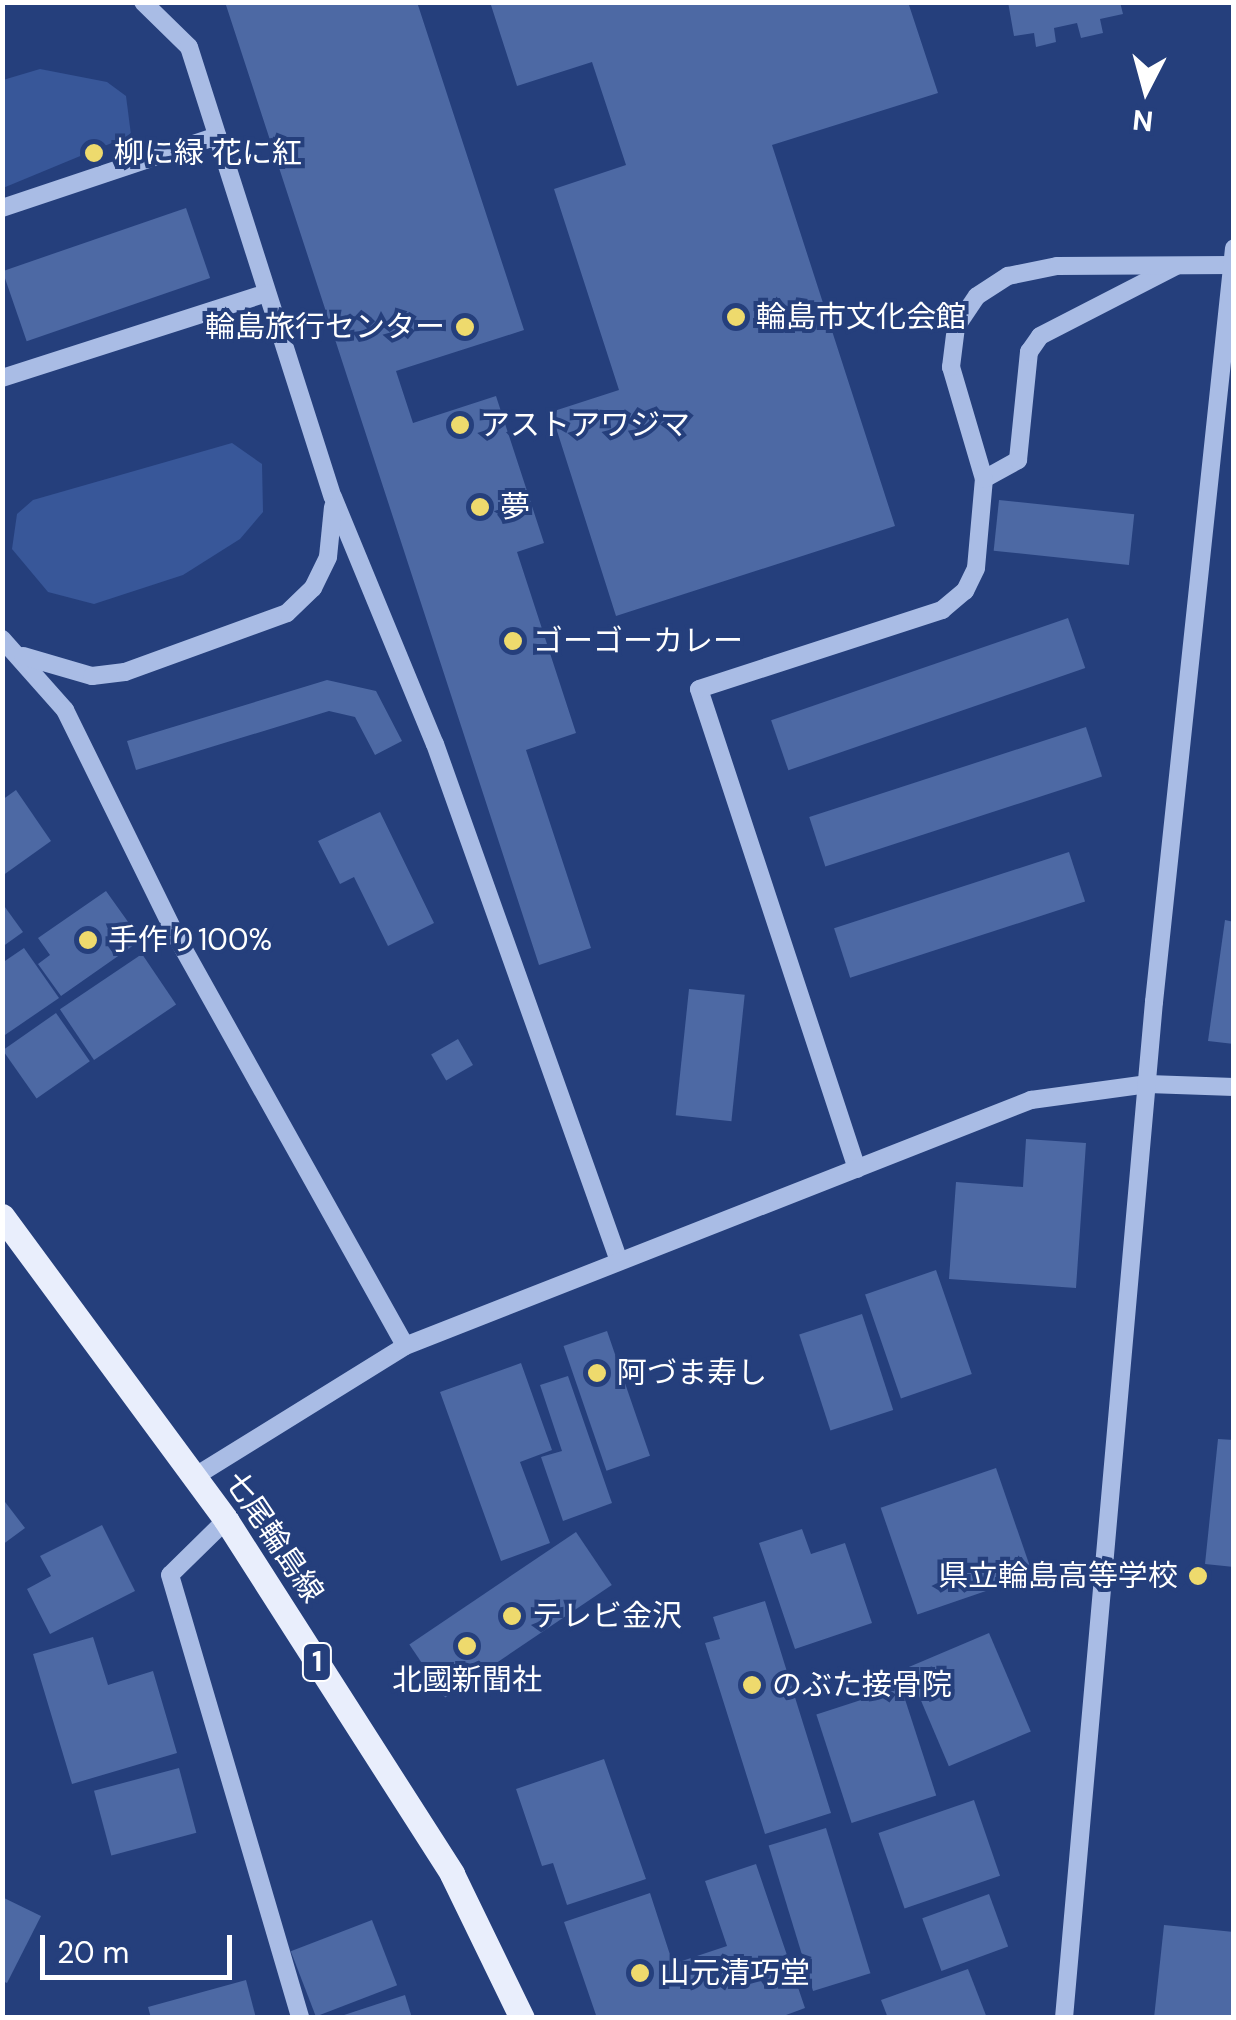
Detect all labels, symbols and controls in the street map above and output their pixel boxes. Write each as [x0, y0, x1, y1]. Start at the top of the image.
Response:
north arrow [1096, 40, 1196, 140]
text: N [1131, 101, 1155, 140]
place label: 柳に緑 花に紅 [114, 135, 302, 171]
marker: 柳に緑 花に紅 [83, 142, 105, 164]
place label: 輪島市文化会館 [756, 299, 966, 335]
marker: 輪島市文化会館 [725, 306, 747, 328]
place label: 輪島旅行センター [205, 309, 445, 345]
marker: 輪島旅行センター [454, 316, 476, 338]
place label: アストアワジマ [480, 407, 690, 443]
marker: アストアワジマ [449, 414, 471, 436]
place label: 夢 [500, 489, 530, 525]
marker: 夢 [469, 496, 491, 518]
place label: ゴーゴーカレー [533, 623, 743, 659]
marker: ゴーゴーカレー [502, 630, 524, 652]
place label: 手作り100% [108, 922, 272, 958]
marker: 手作り100% [77, 929, 99, 951]
place label: 阿づま寿し [617, 1355, 767, 1391]
marker: 阿づま寿し [586, 1362, 608, 1384]
street label: 七尾輪島線 [217, 1465, 331, 1609]
place label: 県立輪島高等学校 [938, 1558, 1178, 1594]
marker: 県立輪島高等学校 [1187, 1565, 1209, 1587]
place label: テレビ金沢 [532, 1598, 682, 1634]
marker: テレビ金沢 [501, 1605, 523, 1627]
marker: 北國新聞社 [456, 1635, 478, 1657]
road number: 1 [300, 1639, 334, 1685]
place label: 北國新聞社 [392, 1662, 542, 1698]
place label: のぶた接骨院 [772, 1667, 952, 1703]
marker: のぶた接骨院 [741, 1674, 763, 1696]
scale bar [45, 1915, 238, 1977]
text: 20 m [57, 1933, 129, 1972]
place label: 山元清巧堂 [660, 1955, 810, 1991]
marker: 山元清巧堂 [629, 1962, 651, 1984]

